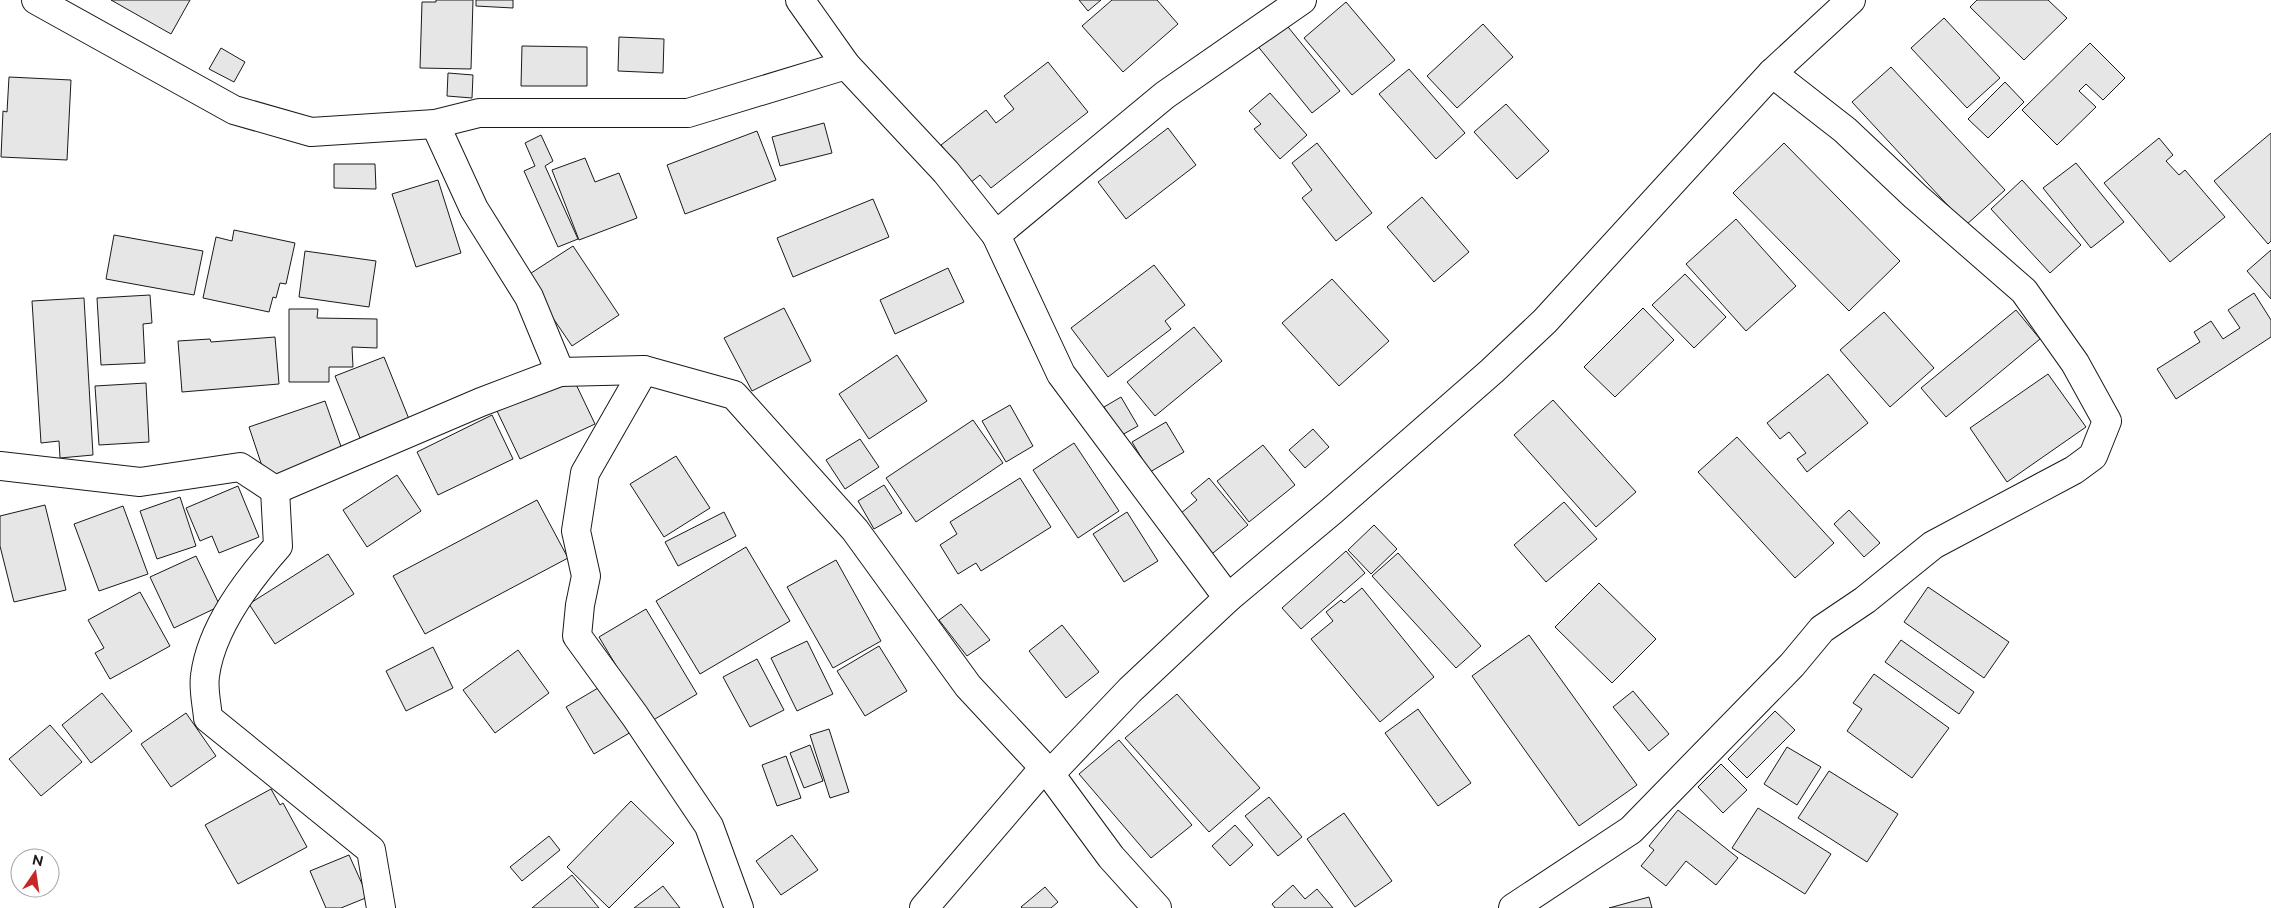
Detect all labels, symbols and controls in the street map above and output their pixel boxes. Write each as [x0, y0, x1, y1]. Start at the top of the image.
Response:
north arrow [10, 848, 60, 898]
text: N [31, 851, 45, 869]

